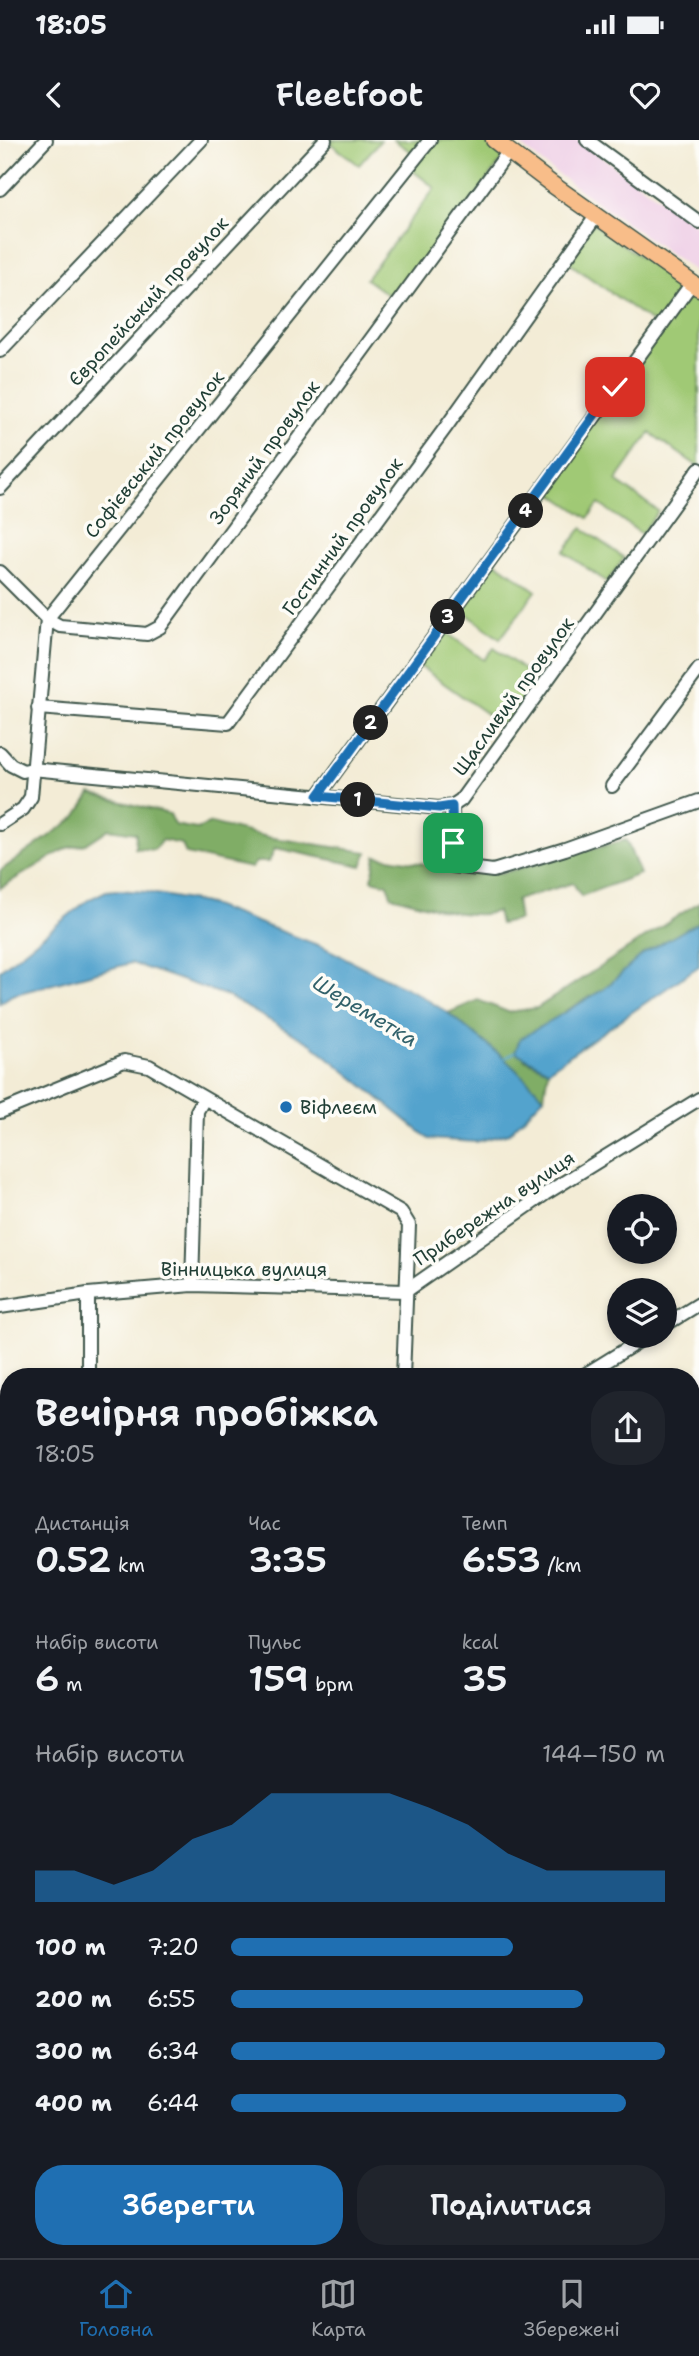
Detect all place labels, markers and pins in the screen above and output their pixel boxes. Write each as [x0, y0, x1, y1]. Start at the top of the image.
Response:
pin [585, 357, 645, 417]
pin: 4 [508, 494, 544, 528]
pin: 3 [430, 600, 466, 634]
pin: 2 [354, 706, 388, 740]
pin: 1 [340, 782, 376, 818]
pin [423, 813, 483, 873]
place label: Віфлеєм [300, 1095, 377, 1120]
marker: Віфлеєм [278, 1099, 294, 1115]

